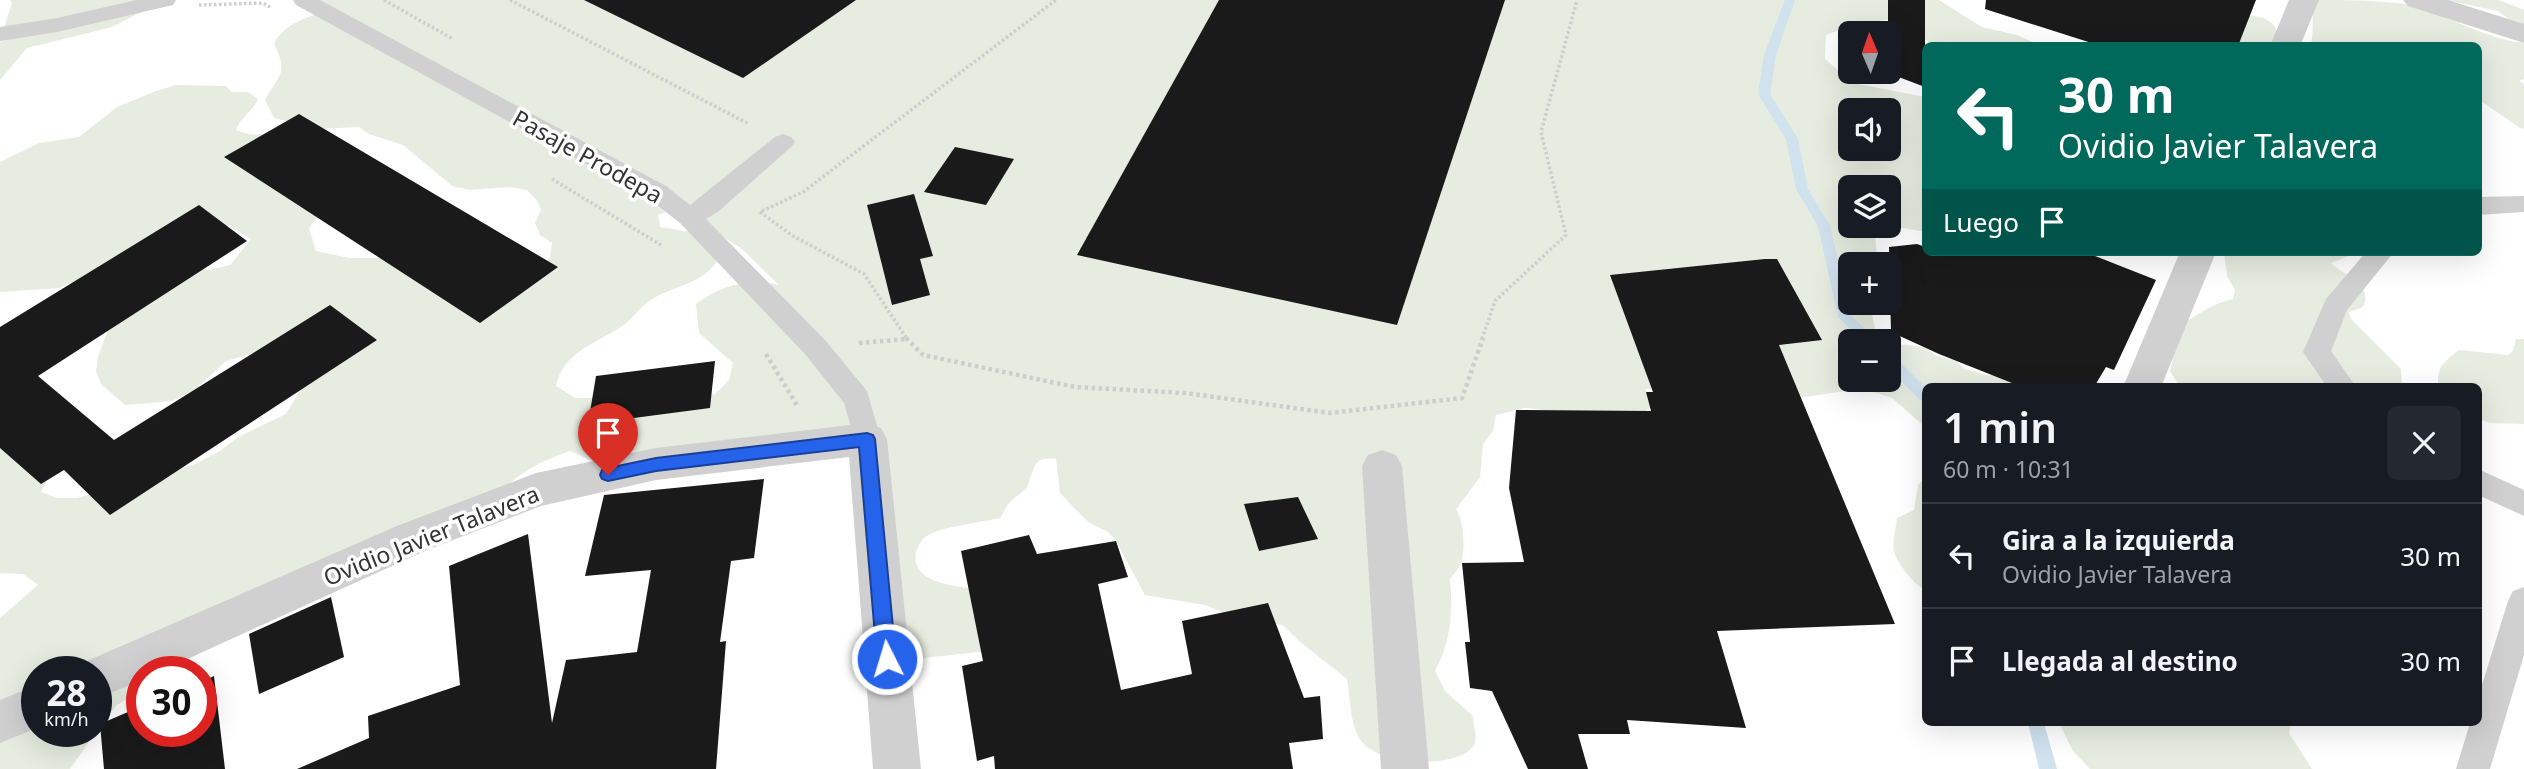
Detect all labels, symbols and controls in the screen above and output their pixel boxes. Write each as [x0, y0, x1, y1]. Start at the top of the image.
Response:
north arrow [1838, 21, 1900, 84]
map controls [1838, 21, 1901, 392]
text: 30 m [2058, 61, 2175, 127]
icon: left [1943, 70, 2034, 161]
button: sound [1838, 98, 1901, 161]
street label: Pasaje Prodepa [507, 102, 669, 210]
text: Ovidio Javier Talavera [2058, 124, 2378, 167]
button: layers [1838, 175, 1901, 238]
icon: arrive [2033, 203, 2071, 241]
text: Luego [1943, 204, 2019, 240]
button: + [1838, 252, 1901, 315]
button: − [1838, 329, 1901, 392]
text: 1 min [1943, 398, 2057, 455]
pin [578, 403, 638, 475]
button: close [2387, 406, 2461, 480]
icon: arrive [589, 414, 627, 452]
text: 60 m · 10:31 [1943, 453, 2074, 485]
street label: Ovidio Javier Talavera [318, 477, 544, 593]
text: Gira a la izquierda [2002, 522, 2235, 558]
icon: left [1943, 537, 1981, 575]
text: 30 m [2400, 538, 2461, 574]
text: Ovidio Javier Talavera [2002, 558, 2232, 590]
position arrow [850, 622, 924, 696]
icon: arrive [1943, 642, 1981, 680]
text: Llegada al destino [2002, 643, 2238, 679]
text: 30 m [2400, 643, 2461, 679]
speed limit sign: 30 [126, 656, 217, 747]
text: 28 [46, 669, 87, 716]
text: km/h [44, 707, 89, 731]

